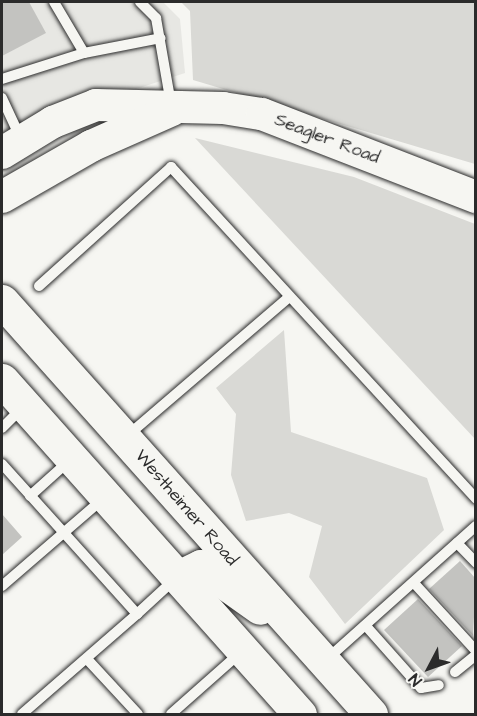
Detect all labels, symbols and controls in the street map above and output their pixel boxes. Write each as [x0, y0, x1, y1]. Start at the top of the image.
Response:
street label: Seagler Road [271, 109, 383, 169]
street label: Westheimer Road [130, 446, 242, 570]
north arrow [399, 638, 459, 698]
text: N [404, 669, 427, 691]

